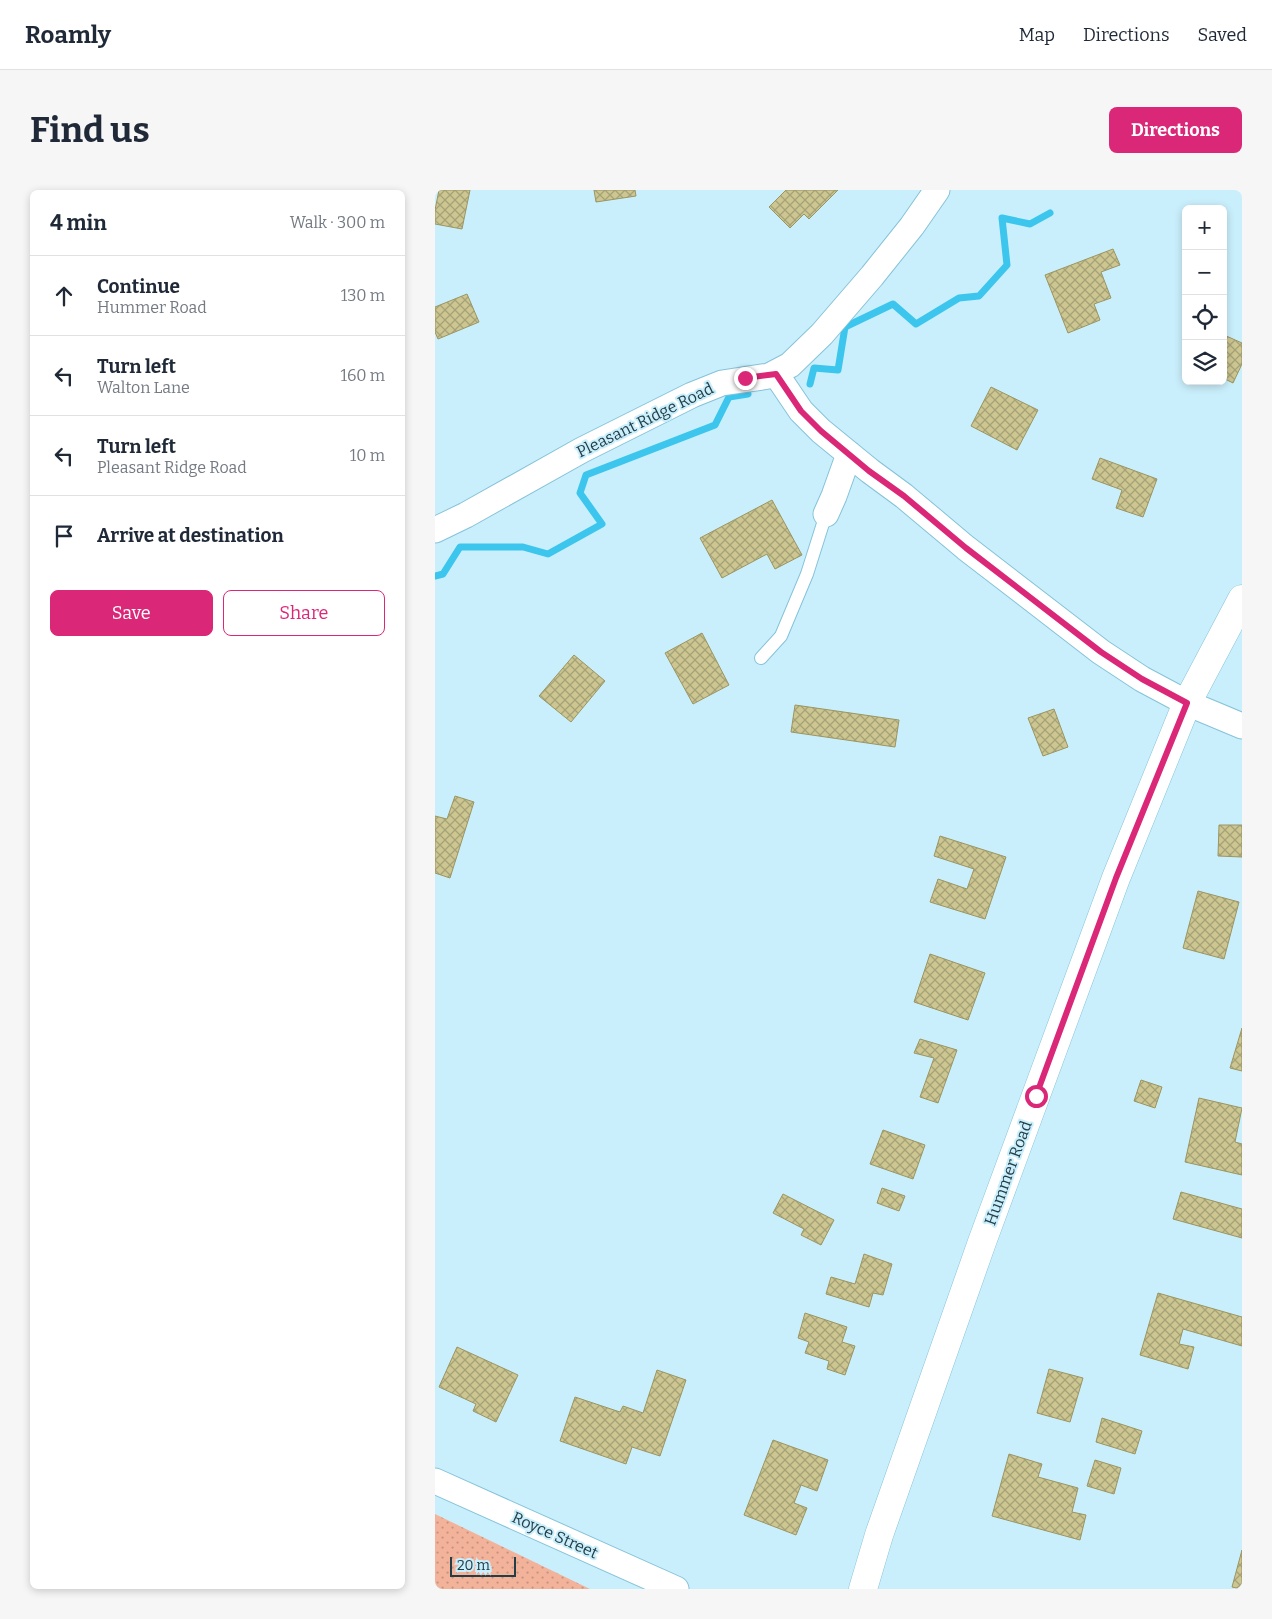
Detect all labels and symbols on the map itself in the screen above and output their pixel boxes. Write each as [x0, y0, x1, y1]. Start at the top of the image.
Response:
route end [734, 367, 757, 390]
street label: Pleasant Ridge Road [573, 378, 717, 461]
route start [1025, 1085, 1048, 1108]
street label: Hummer Road [980, 1118, 1036, 1228]
street label: Royce Street [509, 1508, 601, 1563]
scale bar [450, 1554, 516, 1577]

